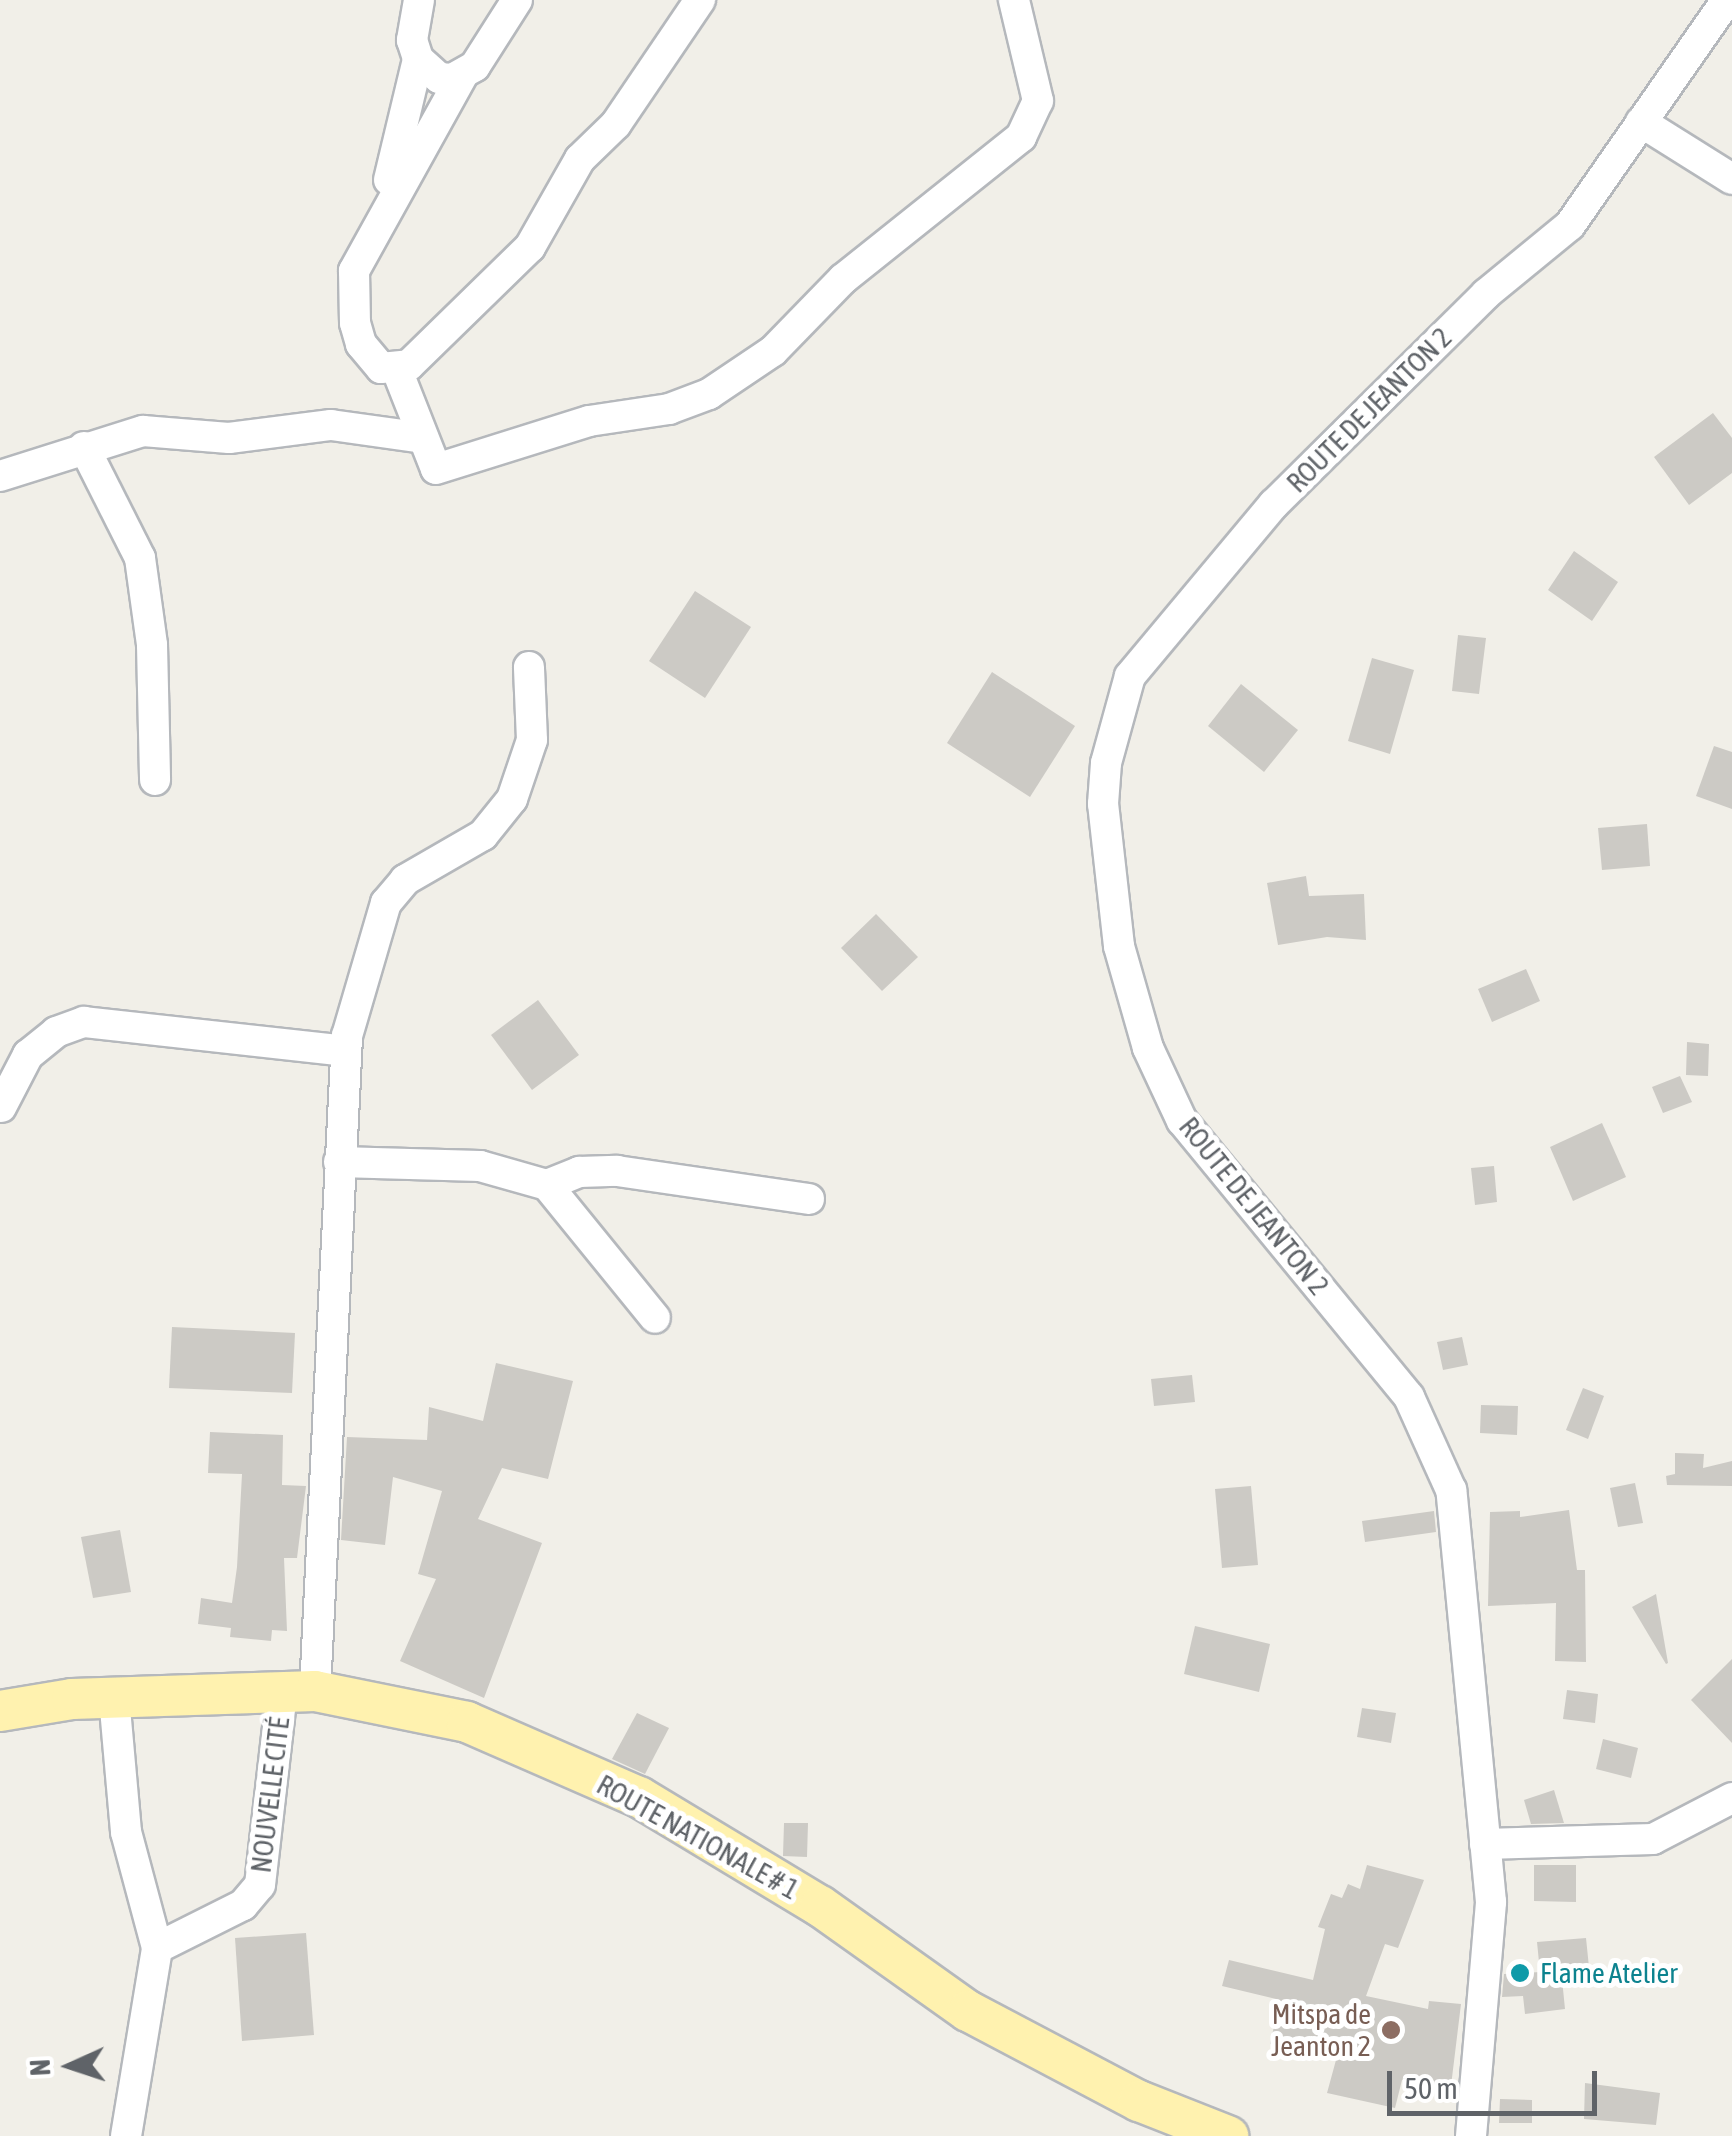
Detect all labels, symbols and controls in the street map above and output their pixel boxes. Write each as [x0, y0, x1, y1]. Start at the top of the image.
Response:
street label: ROUTE DE JEANTON 2 [1280, 321, 1458, 499]
street label: ROUTE DE JEANTON 2 [1172, 1110, 1336, 1302]
street label: NOUVELLE CITÉ [244, 1715, 296, 1875]
street label: ROUTE NATIONALE # 1 [591, 1768, 805, 1906]
place label: Flame Atelier [1540, 1956, 1677, 1990]
marker: Flame Atelier [1509, 1962, 1531, 1984]
place label: Mitspa de Jeanton 2 [1271, 1997, 1371, 2063]
north arrow [20, 2016, 120, 2116]
marker: Mitspa de Jeanton 2 [1380, 2019, 1402, 2041]
scale bar [1392, 2051, 1602, 2113]
text: N [24, 2058, 56, 2077]
text: 50 m [1404, 2071, 1458, 2105]

